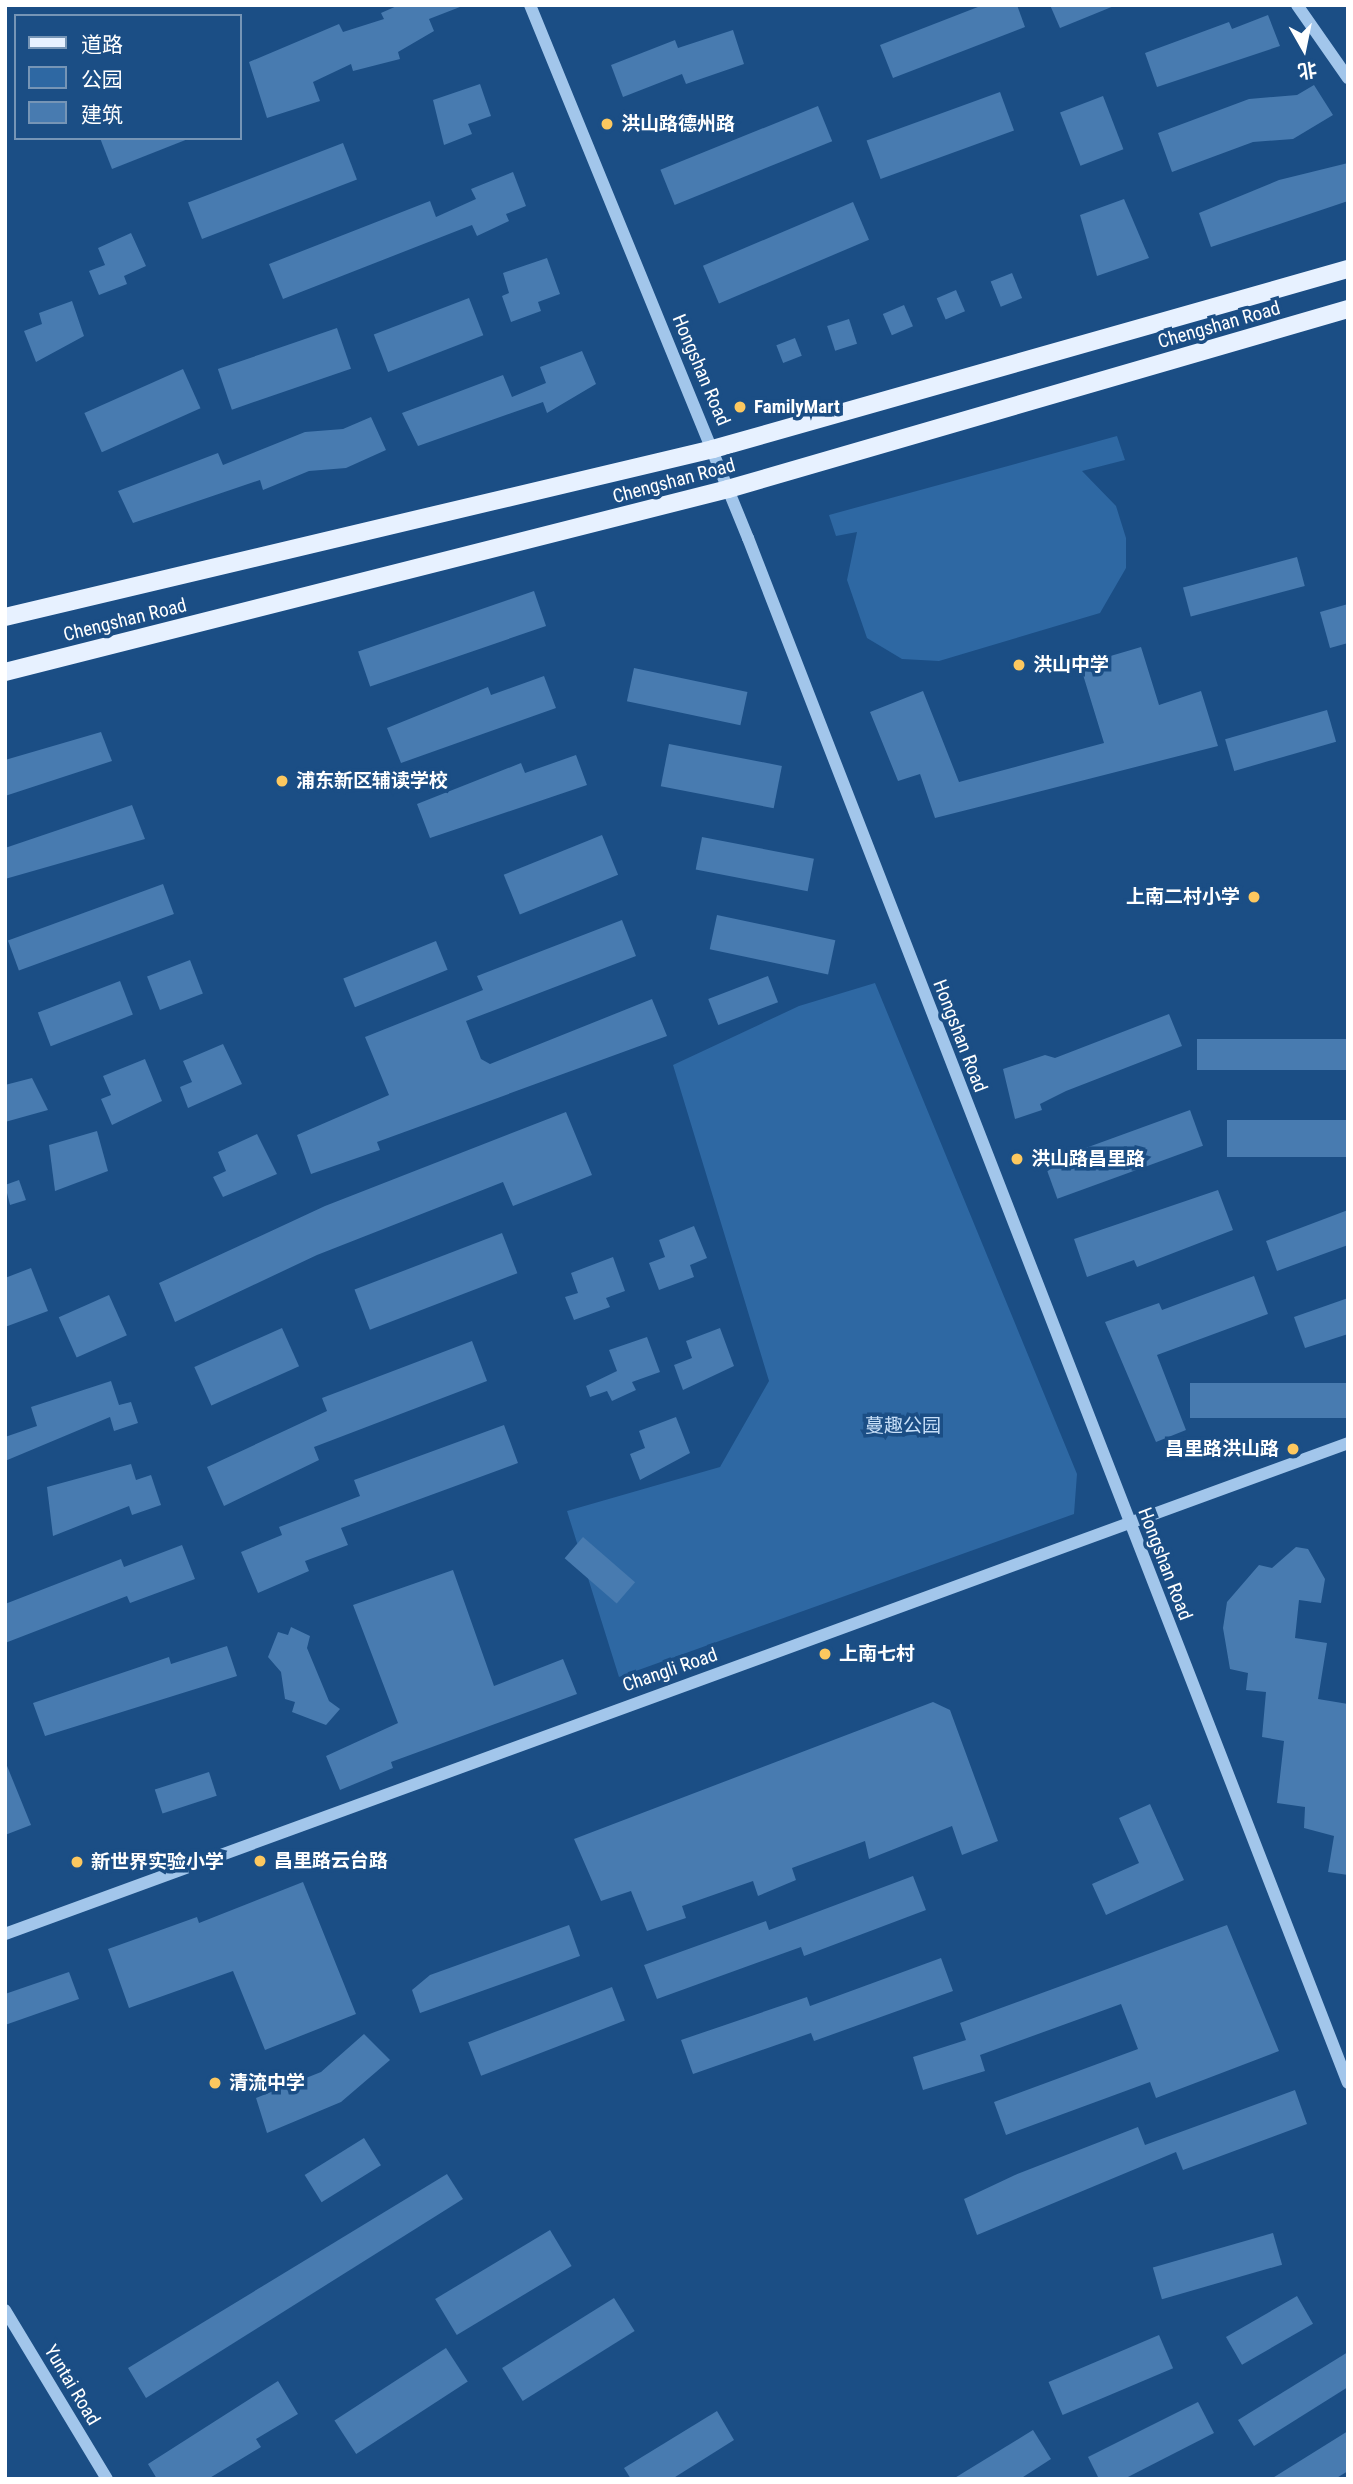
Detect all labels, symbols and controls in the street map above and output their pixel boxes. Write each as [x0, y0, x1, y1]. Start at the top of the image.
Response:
legend [14, 14, 242, 140]
north arrow [1269, 14, 1339, 84]
text: 道路 [81, 33, 123, 57]
text: 北 [1296, 57, 1319, 83]
text: 公园 [81, 68, 123, 92]
text: 建筑 [81, 103, 123, 127]
place label: 洪山路德州路 [621, 113, 735, 135]
marker: 洪山路德州路 [599, 116, 615, 132]
street label: Chengshan Road [1155, 297, 1283, 353]
street label: Hongshan Road [667, 311, 735, 429]
place label: FamilyMart [754, 396, 840, 418]
marker: FamilyMart [732, 399, 748, 415]
street label: Chengshan Road [610, 454, 738, 508]
street label: Chengshan Road [61, 594, 189, 646]
place label: 洪山中学 [1033, 654, 1109, 676]
marker: 洪山中学 [1011, 657, 1027, 673]
place label: 浦东新区辅读学校 [296, 770, 448, 792]
marker: 浦东新区辅读学校 [274, 773, 290, 789]
place label: 上南二村小学 [1126, 886, 1240, 908]
marker: 上南二村小学 [1246, 889, 1262, 905]
street label: Hongshan Road [928, 977, 992, 1095]
place label: 洪山路昌里路 [1031, 1148, 1145, 1170]
marker: 洪山路昌里路 [1009, 1151, 1025, 1167]
park label: 蔓趣公园 [865, 1415, 941, 1437]
place label: 昌里路洪山路 [1165, 1438, 1279, 1460]
marker: 昌里路洪山路 [1285, 1441, 1301, 1457]
street label: Hongshan Road [1133, 1505, 1197, 1623]
street label: Changli Road [620, 1643, 720, 1697]
place label: 上南七村 [839, 1643, 915, 1665]
marker: 上南七村 [817, 1646, 833, 1662]
place label: 昌里路云台路 [274, 1850, 388, 1872]
place label: 新世界实验小学 [91, 1851, 224, 1873]
marker: 昌里路云台路 [252, 1853, 268, 1869]
marker: 新世界实验小学 [69, 1854, 85, 1870]
place label: 清流中学 [229, 2072, 305, 2094]
marker: 清流中学 [207, 2075, 223, 2091]
street label: Yuntai Road [39, 2341, 105, 2429]

